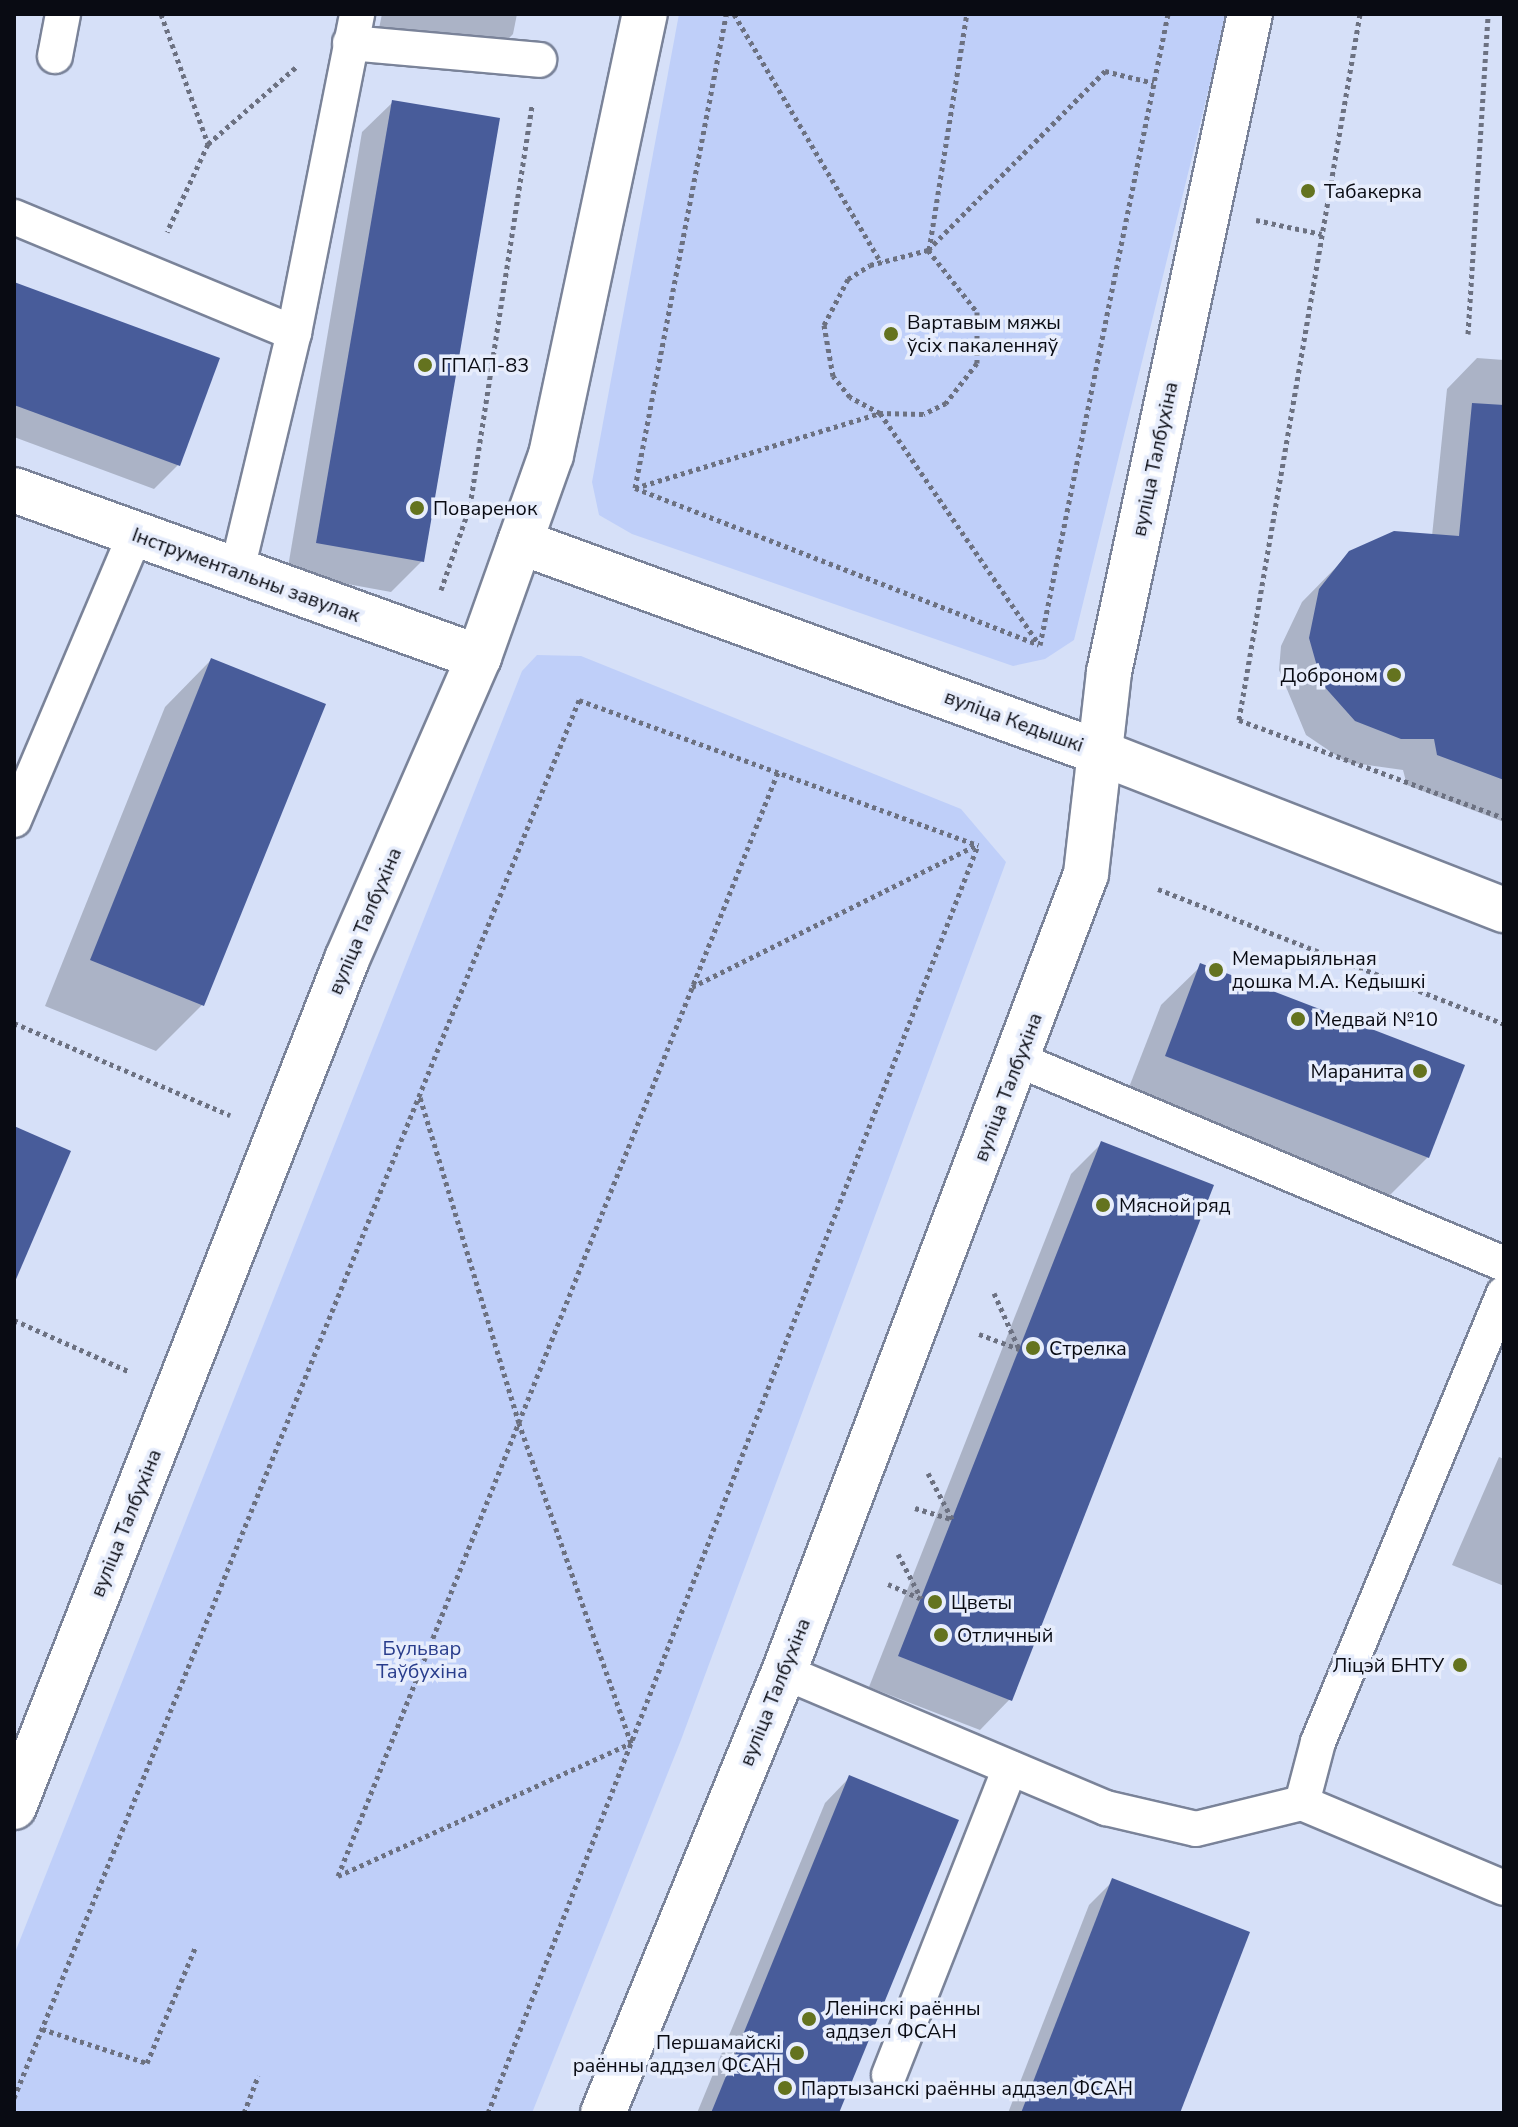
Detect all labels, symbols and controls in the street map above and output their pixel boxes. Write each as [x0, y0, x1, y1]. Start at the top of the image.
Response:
place label: Табакерка [1324, 179, 1422, 203]
marker: Табакерка [1299, 182, 1317, 200]
place label: Вартавым мяжы ўсіх пакаленняў [907, 310, 1061, 357]
marker: Вартавым мяжы ўсіх пакаленняў [882, 325, 900, 343]
place label: ГПАП-83 [441, 353, 529, 377]
marker: ГПАП-83 [416, 356, 434, 374]
street label: вуліца Талбухіна [1127, 380, 1183, 538]
place label: Поваренок [433, 496, 537, 520]
marker: Поваренок [408, 499, 426, 517]
street label: Інструментальны завулак [129, 523, 363, 627]
place label: Доброном [1280, 663, 1378, 687]
marker: Доброном [1385, 666, 1403, 684]
street label: вуліца Кедышкі [941, 685, 1087, 757]
street label: вуліца Талбухіна [323, 844, 407, 998]
place label: Мемарыяльная дошка М.А. Кедышкі [1232, 946, 1426, 993]
marker: Мемарыяльная дошка М.А. Кедышкі [1207, 961, 1225, 979]
place label: Медвай №10 [1314, 1007, 1438, 1031]
street label: вуліца Талбухіна [969, 1009, 1047, 1165]
marker: Медвай №10 [1289, 1010, 1307, 1028]
place label: Маранита [1310, 1059, 1404, 1083]
marker: Маранита [1411, 1062, 1429, 1080]
place label: Мясной ряд [1119, 1193, 1231, 1217]
marker: Мясной ряд [1094, 1196, 1112, 1214]
place label: Стрелка [1049, 1336, 1127, 1360]
marker: Стрелка [1024, 1339, 1042, 1357]
street label: вуліца Талбухіна [85, 1446, 167, 1600]
place label: Цветы [951, 1590, 1012, 1614]
marker: Цветы [926, 1593, 944, 1611]
street label: вуліца Талбухіна [734, 1615, 816, 1769]
place label: Отличный [957, 1623, 1053, 1647]
marker: Отличный [932, 1626, 950, 1644]
park label: Бульвар Таўбухіна [376, 1637, 468, 1684]
place label: Ліцэй БНТУ [1332, 1653, 1444, 1677]
marker: Ліцэй БНТУ [1451, 1656, 1469, 1674]
place label: Ленінскі раённы аддзел ФСАН [825, 1996, 980, 2043]
marker: Ленінскі раённы аддзел ФСАН [800, 2010, 818, 2028]
place label: Першамайскі раённы аддзел ФСАН [573, 2030, 781, 2077]
marker: Першамайскі раённы аддзел ФСАН [788, 2044, 806, 2062]
place label: Партызанскі раённы аддзел ФСАН [801, 2076, 1133, 2100]
marker: Партызанскі раённы аддзел ФСАН [776, 2079, 794, 2097]

